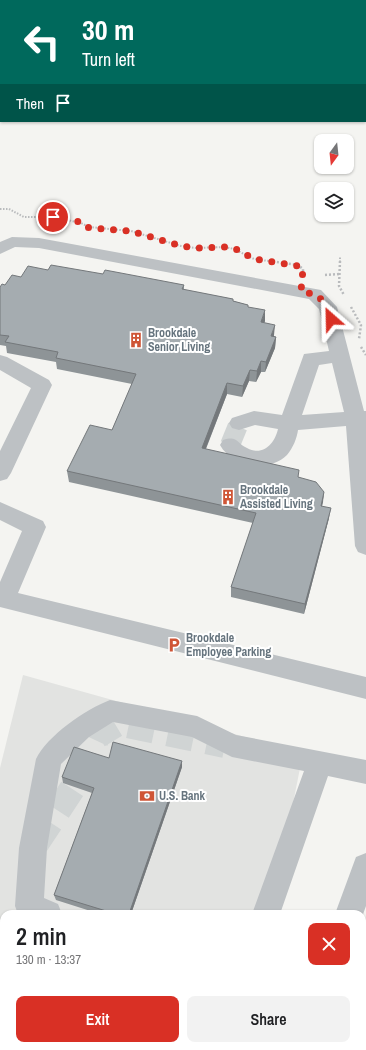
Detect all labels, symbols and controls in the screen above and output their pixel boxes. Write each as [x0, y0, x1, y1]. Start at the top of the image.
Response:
text: 30 m [82, 11, 134, 49]
icon: left [16, 16, 68, 68]
text: Turn left [82, 47, 135, 72]
icon: arrive [52, 92, 74, 114]
text: Then [16, 93, 44, 114]
north arrow [314, 134, 354, 174]
map controls [314, 134, 354, 222]
button: layers [314, 182, 354, 222]
pin [36, 200, 70, 234]
icon: arrive [42, 206, 64, 228]
position arrow [310, 298, 352, 340]
place label: Brookdale Senior Living [148, 325, 210, 355]
building icon: Brookdale Senior Living [127, 331, 145, 349]
place label: Brookdale Assisted Living [240, 482, 313, 512]
building icon: Brookdale Assisted Living [219, 488, 237, 506]
place label: Brookdale Employee Parking [186, 630, 271, 660]
parking icon: Brookdale Employee Parking [165, 636, 183, 654]
bank icon: U.S. Bank [138, 787, 156, 805]
place label: U.S. Bank [159, 788, 205, 804]
text: 2 min [16, 920, 67, 952]
button: close [308, 923, 350, 965]
text: 130 m · 13:37 [16, 951, 81, 968]
button: Exit [16, 996, 179, 1042]
button: Share [187, 996, 350, 1042]

